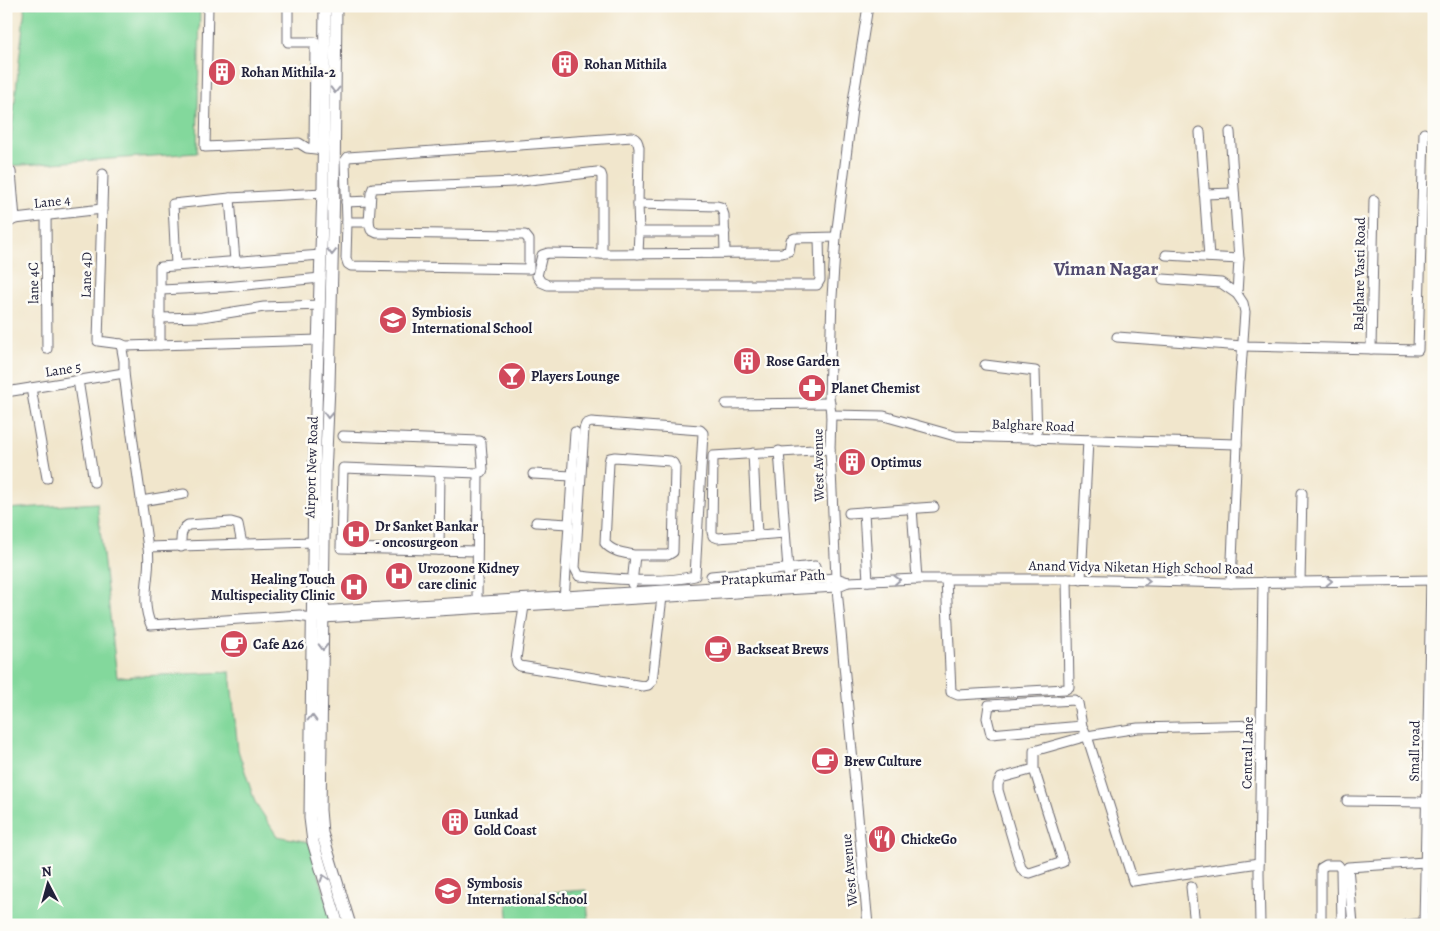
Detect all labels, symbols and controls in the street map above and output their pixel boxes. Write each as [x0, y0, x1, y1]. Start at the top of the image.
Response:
building icon: Rohan Mithila [550, 49, 580, 79]
place label: Rohan Mithila [584, 55, 667, 74]
building icon: Rohan Mithila-2 [207, 57, 237, 87]
place label: Rohan Mithila-2 [241, 63, 336, 82]
one-way arrow [330, 86, 340, 94]
street label: Lane 4 [33, 190, 71, 213]
street label: Balghare Vasti Road [1349, 217, 1370, 331]
one-way arrow [327, 249, 337, 257]
street label: Lane 4D [77, 251, 96, 298]
district label: Viman Nagar [1053, 256, 1159, 282]
street label: lane 4C [24, 262, 43, 304]
place label: Symbiosis International School [412, 303, 532, 338]
school or university icon: Symbiosis International School [378, 305, 408, 335]
building icon: Rose Garden [732, 346, 762, 376]
place label: Rose Garden [766, 352, 840, 371]
street label: Lane 5 [44, 357, 83, 382]
bar icon: Players Lounge [497, 361, 527, 391]
place label: Players Lounge [531, 367, 620, 386]
pharmacy icon: Planet Chemist [797, 373, 827, 403]
place label: Planet Chemist [831, 379, 920, 398]
one-way arrow [322, 411, 333, 419]
street label: Airport New Road [300, 415, 323, 519]
street label: Balghare Road [991, 415, 1075, 436]
street label: West Avenue [808, 428, 829, 503]
building icon: Optimus [837, 447, 867, 477]
place label: Optimus [871, 453, 922, 472]
place label: Dr Sanket Bankar - oncosurgeon [375, 517, 479, 552]
hospital icon: Dr Sanket Bankar - oncosurgeon [341, 519, 371, 549]
street label: Anand Vidya Niketan High School Road [1027, 556, 1254, 579]
place label: Urozoone Kidney care clinic [418, 559, 520, 594]
hospital icon: Urozoone Kidney care clinic [384, 561, 414, 591]
street label: Pratapkumar Path [720, 565, 826, 590]
place label: Healing Touch Multispeciality Clinic [211, 570, 335, 605]
hospital icon: Healing Touch Multispeciality Clinic [339, 572, 369, 602]
one-way arrow [893, 574, 901, 585]
one-way arrow [1143, 576, 1151, 586]
one-way arrow [1326, 576, 1334, 586]
cafe icon: Cafe A26 [219, 629, 249, 659]
cafe icon: Backseat Brews [703, 634, 733, 664]
place label: Cafe A26 [253, 635, 304, 654]
place label: Backseat Brews [737, 640, 829, 659]
one-way arrow [318, 644, 328, 652]
one-way arrow [307, 713, 317, 721]
street label: Central Lane [1237, 717, 1258, 789]
street label: Small road [1404, 720, 1425, 782]
cafe icon: Brew Culture [810, 746, 840, 776]
place label: Brew Culture [844, 752, 922, 771]
place label: Lunkad Gold Coast [474, 805, 537, 840]
building icon: Lunkad Gold Coast [440, 807, 470, 837]
restaurant icon: ChickeGo [867, 824, 897, 854]
place label: ChickeGo [901, 830, 957, 849]
street label: West Avenue [837, 833, 862, 908]
north arrow [22, 858, 72, 908]
text: N [41, 862, 53, 882]
one-way arrow [320, 874, 330, 883]
place label: Symbosis International School [467, 874, 587, 909]
school or university icon: Symbosis International School [433, 876, 463, 906]

